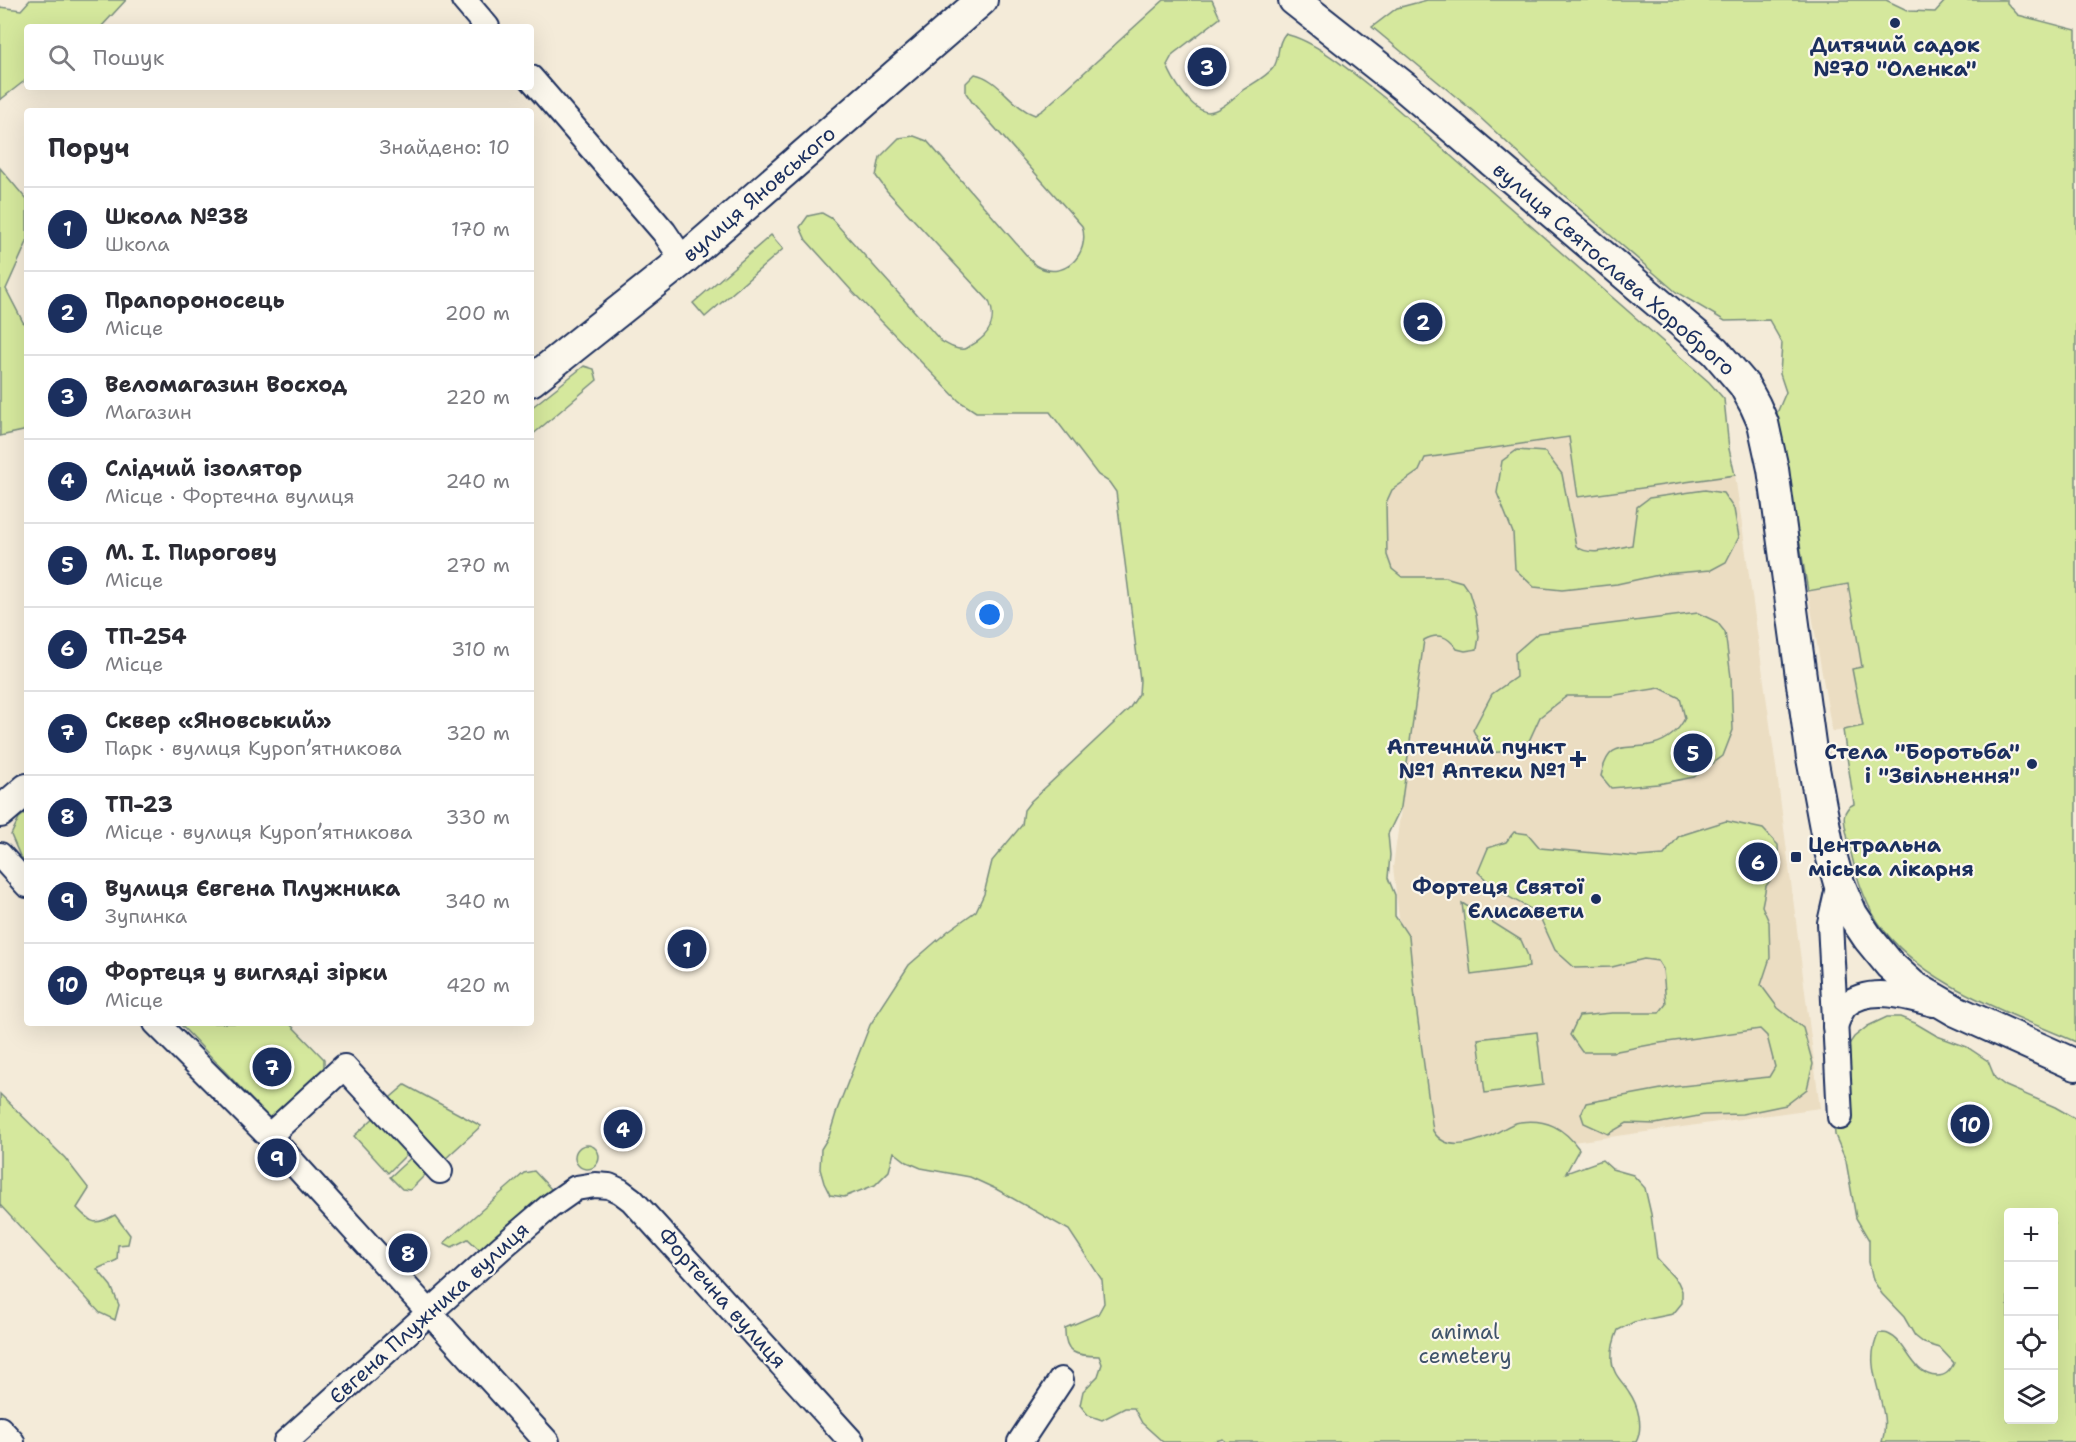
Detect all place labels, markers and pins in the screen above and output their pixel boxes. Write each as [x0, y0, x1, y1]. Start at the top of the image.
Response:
marker: Дитячий садок №70 "Оленка" [1888, 16, 1902, 30]
place label: Дитячий садок №70 "Оленка" [1810, 31, 1980, 83]
pin: 3 [1188, 44, 1226, 90]
pin: 2 [1404, 300, 1442, 344]
pin: 5 [1674, 730, 1712, 776]
place label: Аптечний пункт №1 Аптеки №1 [1387, 733, 1566, 785]
place label: Стела "Боротьба" і "Звільнення" [1824, 738, 2020, 790]
marker: Аптечний пункт №1 Аптеки №1 [1571, 752, 1585, 766]
marker: Стела "Боротьба" і "Звільнення" [2025, 757, 2039, 771]
place label: Центральна міська лікарня [1808, 831, 1974, 883]
pin: 6 [1738, 840, 1778, 884]
marker: Центральна міська лікарня [1789, 850, 1803, 864]
place label: Фортеця Святої Єлисавети [1412, 873, 1585, 925]
marker: Фортеця Святої Єлисавети [1589, 892, 1603, 906]
pin: 1 [668, 926, 706, 972]
pin: 7 [252, 1044, 292, 1090]
pin: 10 [1950, 1102, 1990, 1146]
pin: 4 [604, 1106, 642, 1152]
pin: 9 [258, 1136, 296, 1180]
pin: 8 [388, 1230, 428, 1276]

